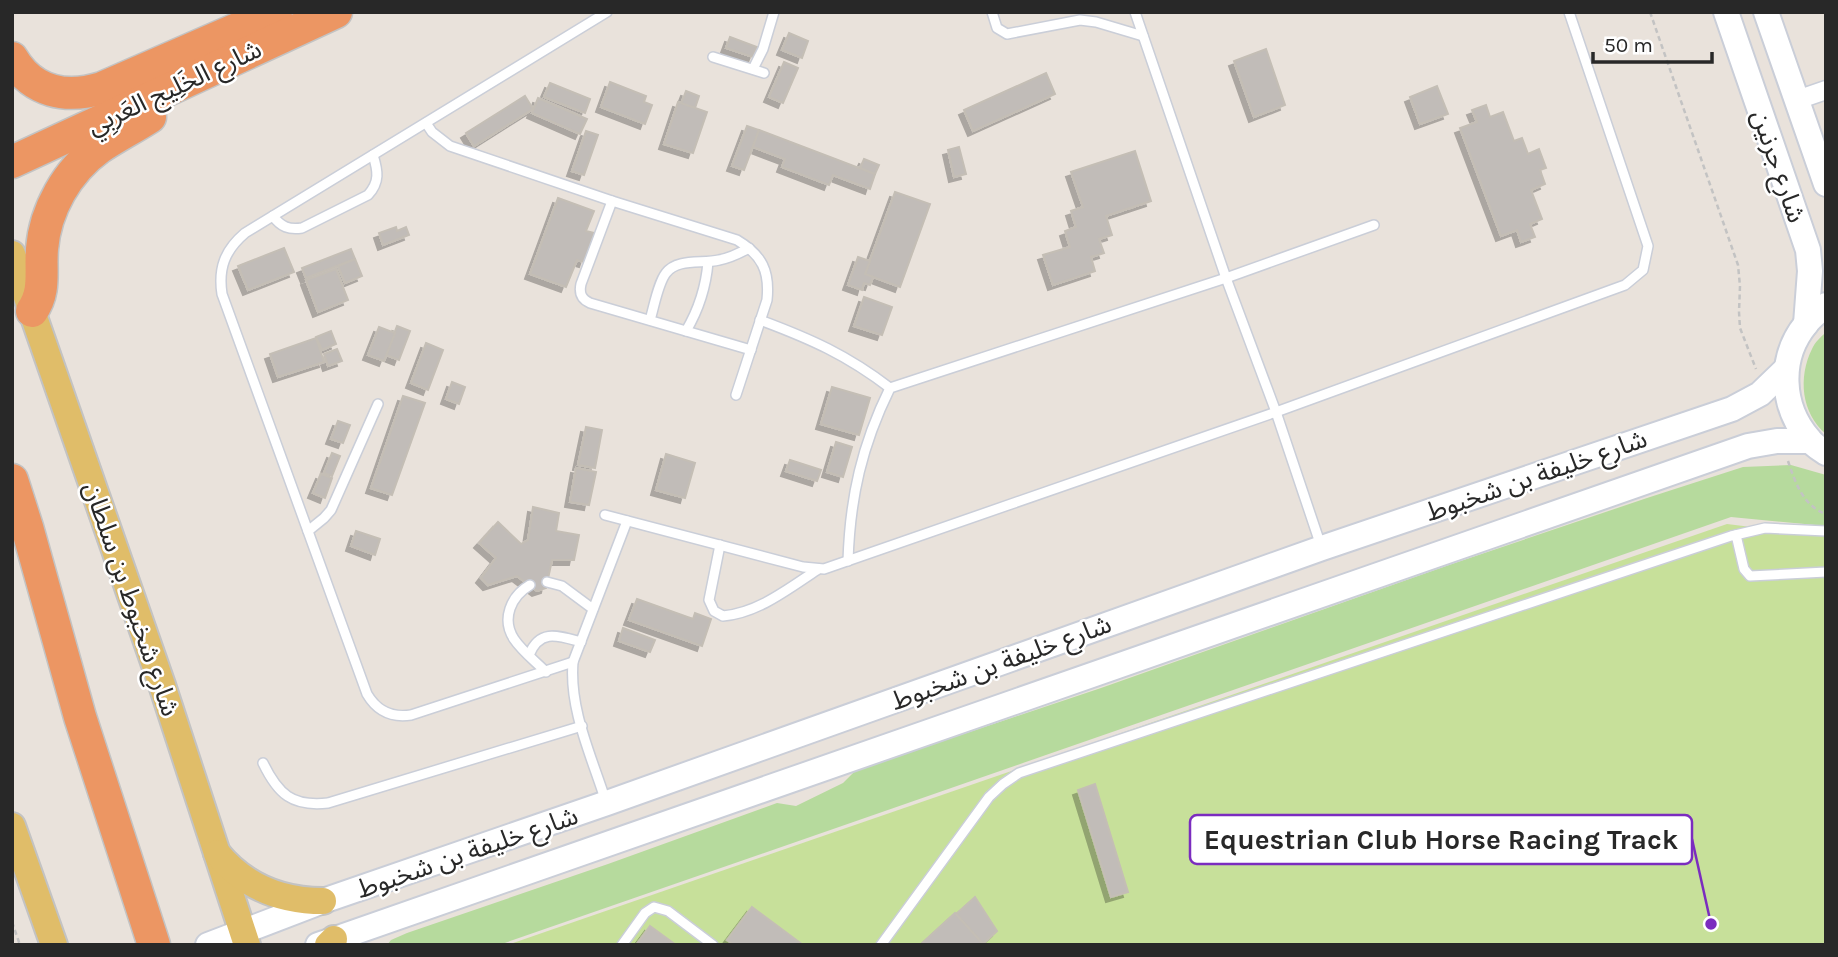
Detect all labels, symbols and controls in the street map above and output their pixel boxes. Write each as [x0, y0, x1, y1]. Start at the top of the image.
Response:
scale bar [1593, 21, 1712, 65]
street label: شارع الخَلِيج العَربِي [82, 33, 268, 145]
text: 50 m [1604, 33, 1653, 57]
street label: شارع جرنين [1742, 106, 1812, 228]
street label: شارع خليفة بن شخبوط [1421, 423, 1652, 531]
street label: شارع شخبوط بن سلطان [74, 478, 186, 721]
street label: شارع خليفة بن شخبوط [887, 608, 1117, 720]
street label: شارع خليفة بن شخبوط [352, 800, 583, 908]
callout: Equestrian Club Horse Racing Track [1190, 815, 1692, 864]
text: Equestrian Club Horse Racing Track [1204, 823, 1679, 856]

